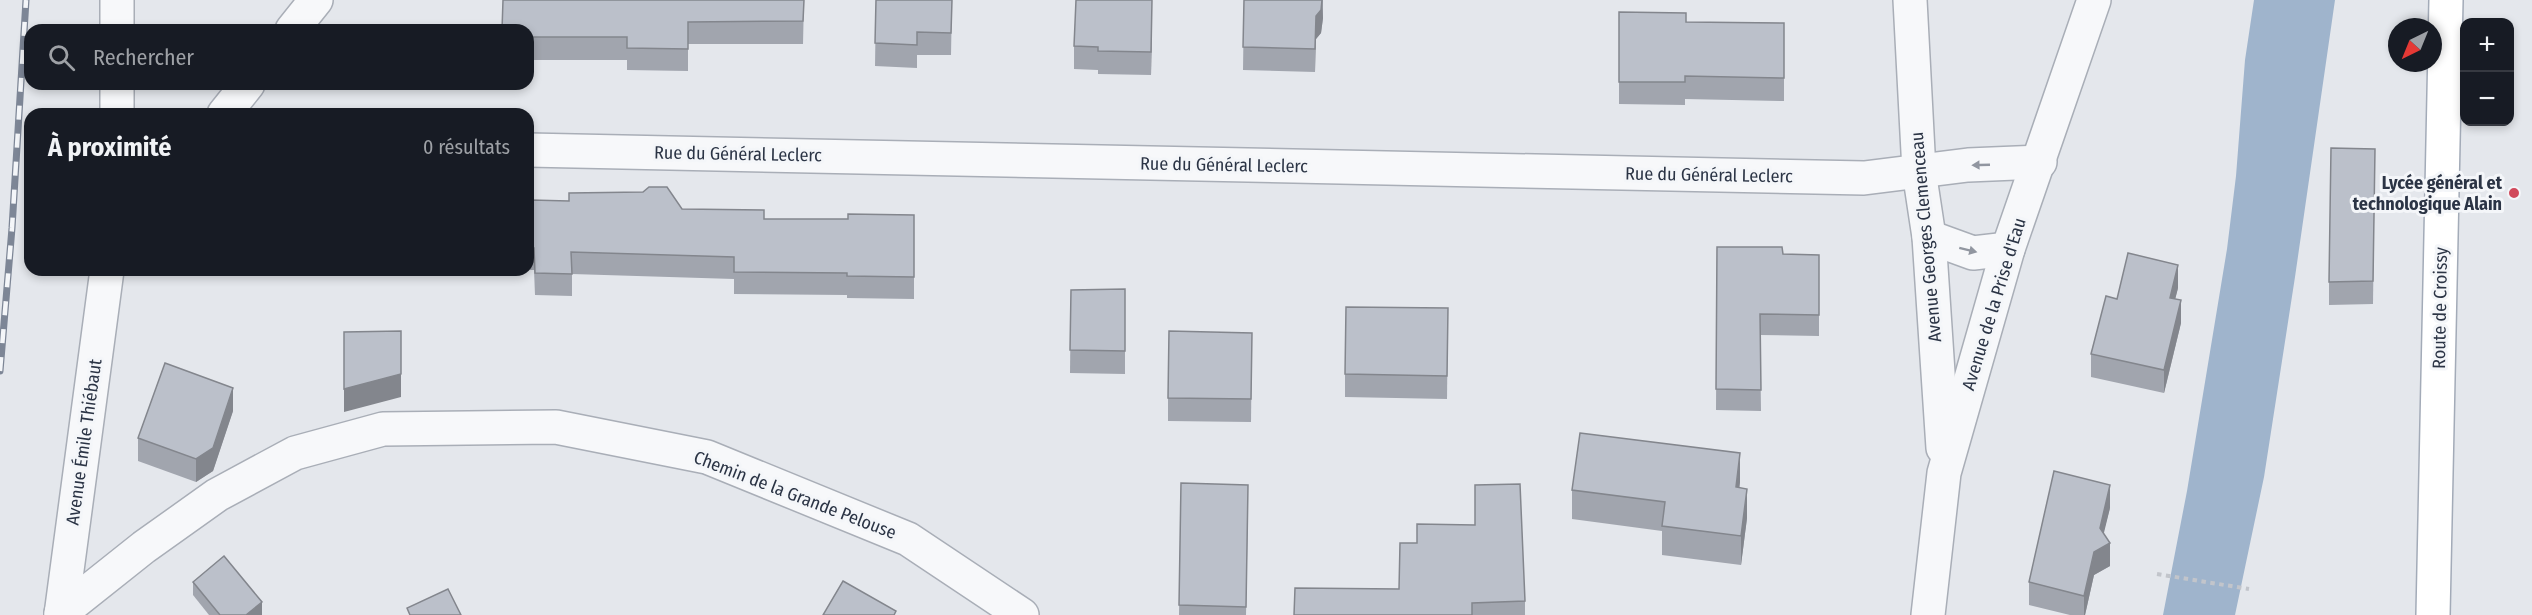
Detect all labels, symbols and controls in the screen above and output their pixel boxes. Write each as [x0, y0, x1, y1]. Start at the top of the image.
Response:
north arrow [2388, 18, 2442, 72]
map controls [2460, 18, 2514, 126]
button: + [2460, 18, 2514, 72]
search box [24, 24, 534, 90]
icon: search [45, 41, 78, 74]
text: Rechercher [93, 44, 194, 71]
button: − [2460, 72, 2514, 126]
street label: Avenue Georges Clemenceau [1906, 131, 1946, 343]
text: À proximité [48, 132, 171, 163]
text: 0 résultats [423, 135, 510, 159]
street label: Rue du Général Leclerc [654, 142, 822, 166]
street label: Rue du Général Leclerc [1140, 153, 1308, 177]
one-way arrow [1972, 160, 1991, 169]
street label: Rue du Général Leclerc [1625, 163, 1793, 187]
place label: Lycée général et technologique Alain [2353, 172, 2503, 215]
marker: Lycée général et technologique Alain [2507, 186, 2521, 200]
street label: Avenue de la Prise d'Eau [1957, 215, 2031, 393]
one-way arrow [1959, 245, 1977, 255]
street label: Route de Croissy [2428, 247, 2452, 369]
street label: Avenue Émile Thiébaut [60, 357, 107, 526]
street label: Chemin de la Grande Pelouse [691, 446, 899, 544]

